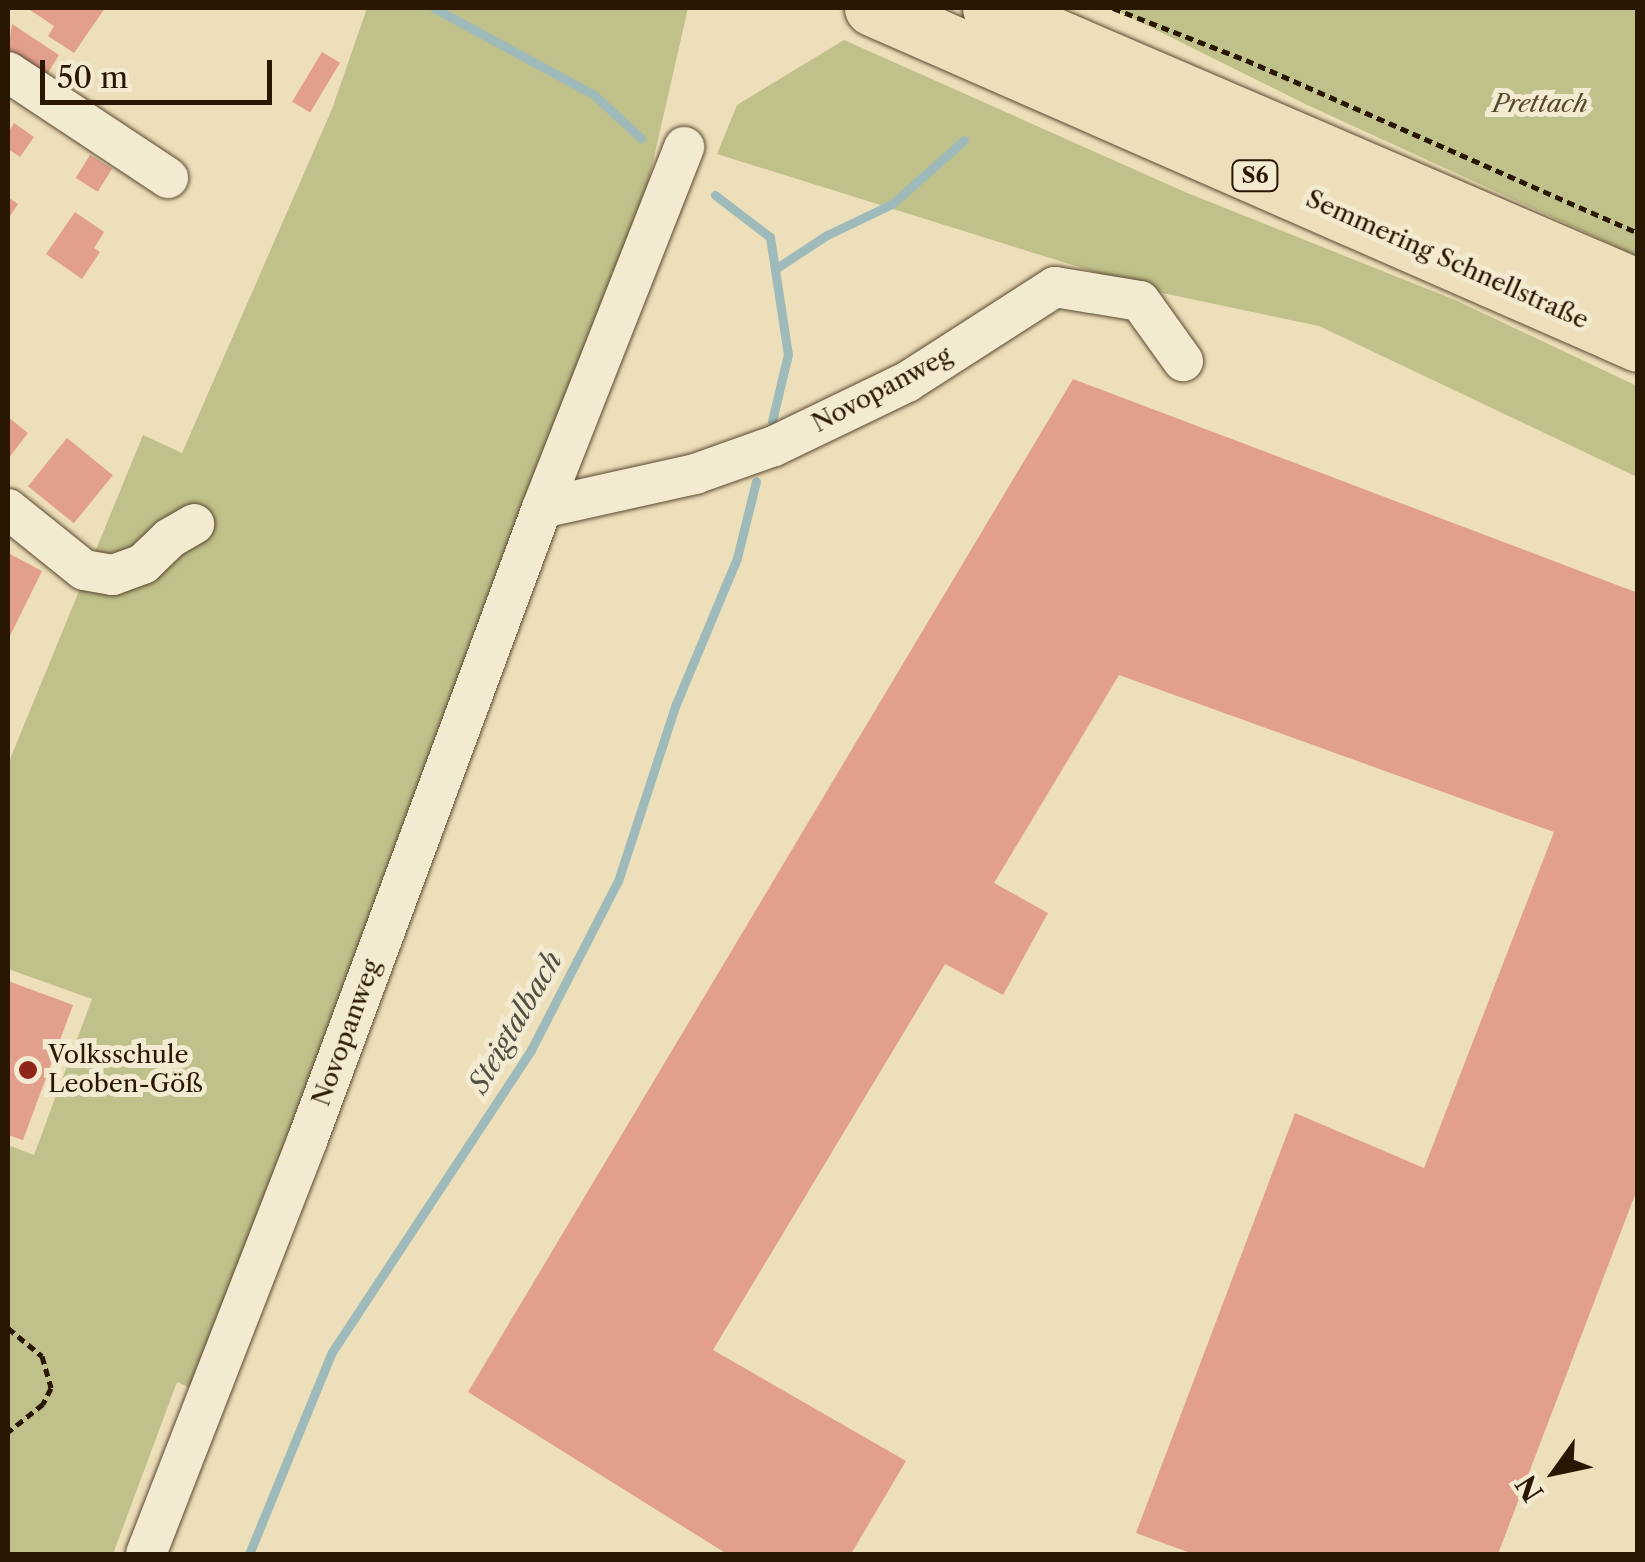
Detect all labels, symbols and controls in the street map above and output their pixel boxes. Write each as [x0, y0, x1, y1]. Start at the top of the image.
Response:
scale bar [45, 40, 278, 102]
text: 50 m [57, 59, 128, 96]
park label: Prettach [1492, 89, 1588, 119]
road number: S6 [1230, 159, 1280, 193]
street label: Semmering Schnellstraße [1301, 184, 1593, 336]
street label: Novopanweg [807, 341, 957, 439]
water label: Steigtalbach [461, 945, 569, 1099]
street label: Novopanweg [307, 956, 387, 1110]
place label: Volksschule Leoben-Göß [48, 1041, 203, 1100]
marker: Volksschule Leoben-Göß [17, 1059, 39, 1081]
north arrow [1505, 1422, 1605, 1522]
text: N [1509, 1469, 1551, 1508]

